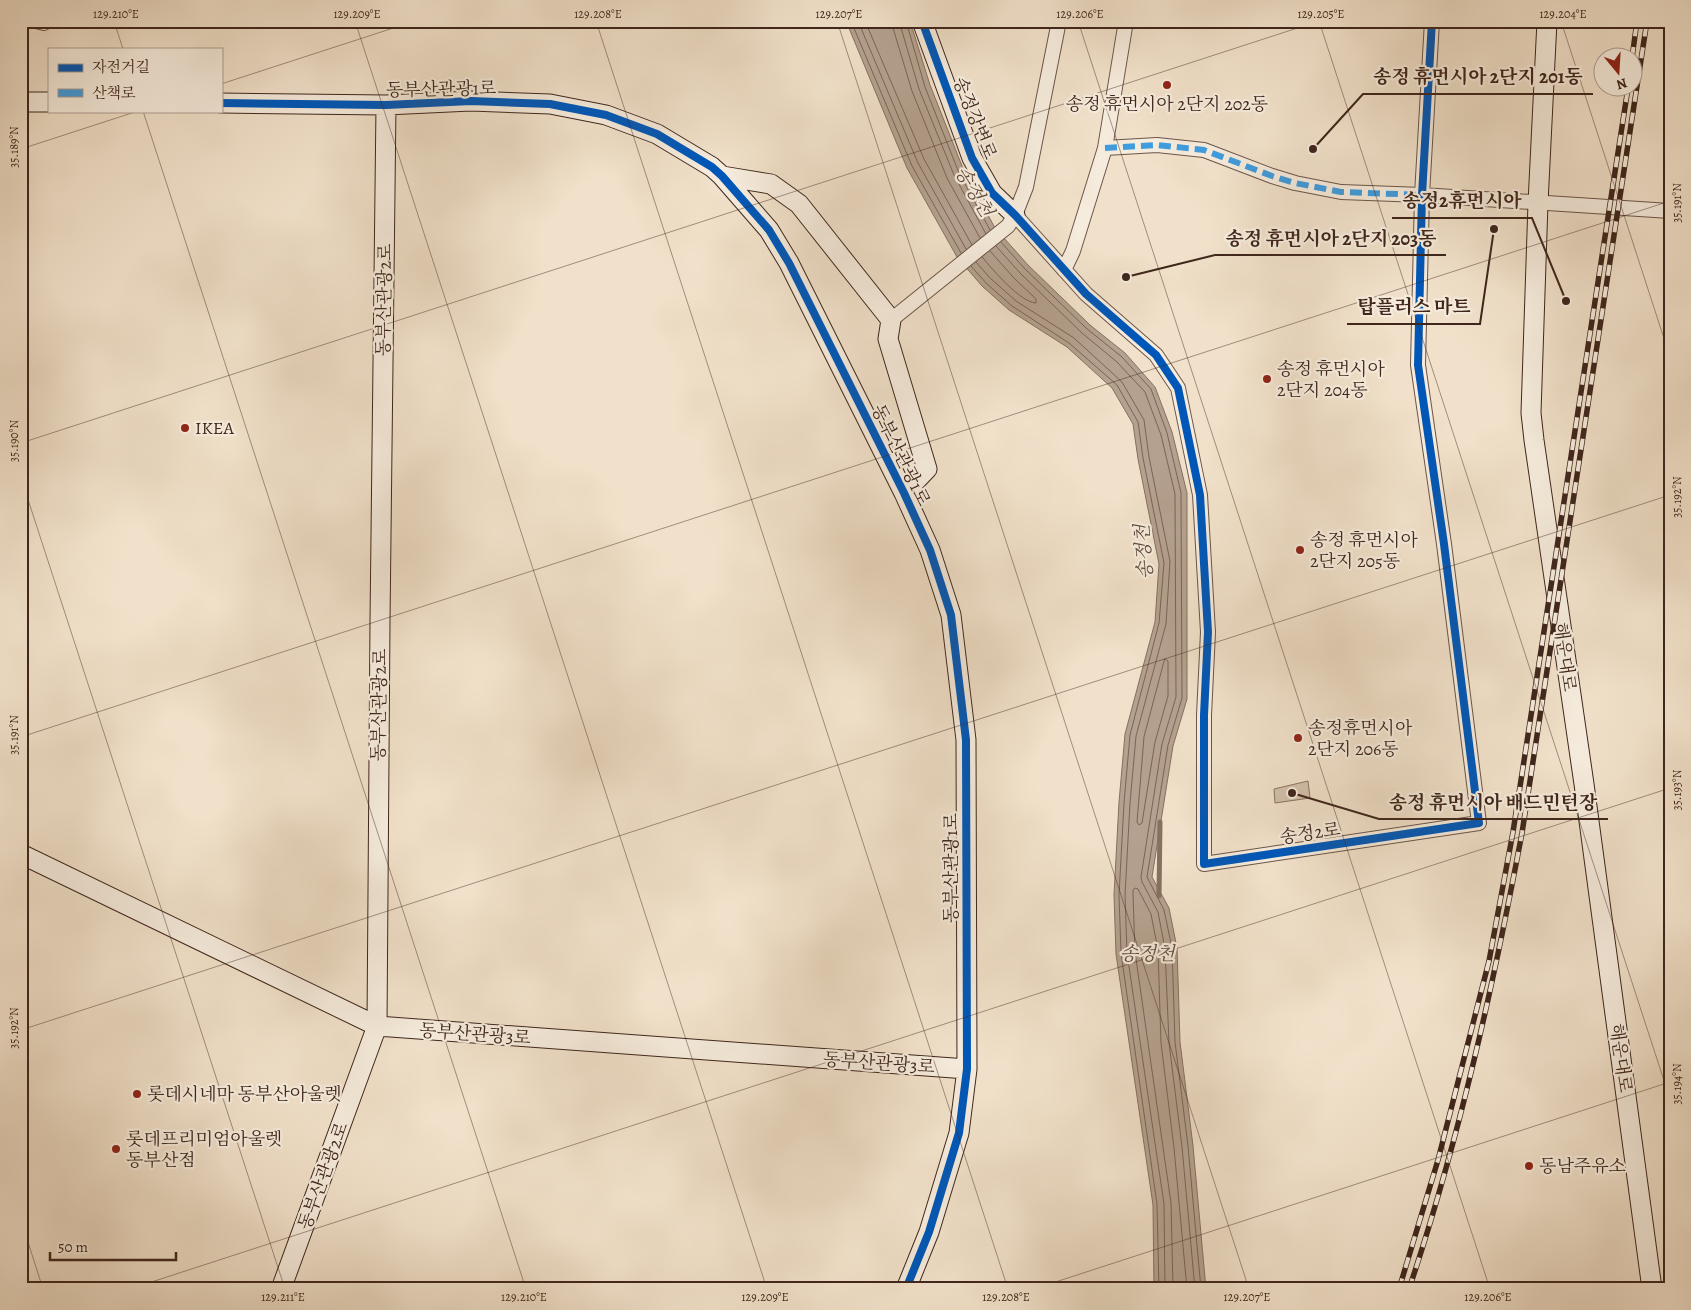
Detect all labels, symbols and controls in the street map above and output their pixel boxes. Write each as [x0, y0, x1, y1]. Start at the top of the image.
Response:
text: 129.210°E [93, 6, 139, 22]
text: 129.209°E [333, 6, 381, 22]
text: 129.208°E [574, 6, 622, 22]
text: 129.207°E [816, 6, 862, 22]
text: 129.206°E [1056, 6, 1104, 22]
text: 129.205°E [1298, 6, 1344, 22]
text: 129.204°E [1539, 6, 1587, 22]
legend [48, 48, 222, 112]
north arrow [1594, 48, 1644, 98]
text: 자전거길 [92, 57, 150, 77]
callout: 송정 휴먼시아 2단지 201동 [1363, 60, 1593, 94]
text: 송정 휴먼시아 2단지 201동 [1373, 64, 1583, 90]
street label: 송정강변로 [948, 73, 1002, 163]
text: N [1614, 73, 1630, 94]
street label: 동부산관광1로 [386, 76, 496, 102]
marker: 송정 휴먼시아 2단지 202동 [1161, 79, 1173, 91]
text: 산책로 [92, 83, 136, 103]
place label: 송정 휴먼시아 2단지 202동 [1066, 92, 1268, 116]
text: 35.189°N [6, 126, 22, 168]
water label: 송정천 [949, 161, 1000, 223]
text: 35.191°N [1669, 183, 1685, 223]
callout: 송정2휴먼시아 [1392, 184, 1532, 218]
text: 송정2휴먼시아 [1402, 188, 1522, 214]
callout: 송정 휴먼시아 2단지 203동 [1215, 221, 1446, 255]
text: 송정 휴먼시아 2단지 203동 [1225, 226, 1437, 252]
street label: 동부산관광2로 [371, 243, 397, 357]
callout: 탑플러스 마트 [1347, 290, 1480, 324]
text: 탑플러스 마트 [1357, 294, 1471, 320]
place label: 송정 휴먼시아 2단지 204동 [1277, 357, 1386, 402]
marker: 송정 휴먼시아 2단지 204동 [1261, 373, 1273, 385]
street label: 동부산관광1로 [866, 400, 936, 510]
place label: IKEA [195, 416, 234, 440]
text: 35.190°N [6, 420, 22, 462]
marker: IKEA [179, 422, 191, 434]
text: 35.192°N [1669, 476, 1685, 518]
water label: 송정천 [1129, 522, 1159, 580]
place label: 송정 휴먼시아 2단지 205동 [1310, 528, 1419, 573]
marker: 송정 휴먼시아 2단지 205동 [1294, 544, 1306, 556]
street label: 해운대로 [1548, 621, 1582, 693]
street label: 동부산관광2로 [366, 648, 392, 762]
text: 35.191°N [6, 715, 22, 755]
place label: 송정휴먼시아 2단지 206동 [1308, 716, 1413, 761]
marker: 송정휴먼시아 2단지 206동 [1292, 732, 1304, 744]
text: 35.193°N [1669, 769, 1685, 810]
callout: 송정 휴먼시아 배드민턴장 [1379, 785, 1608, 819]
text: 송정 휴먼시아 배드민턴장 [1389, 790, 1598, 816]
street label: 동부산관광1로 [939, 813, 963, 923]
street label: 송정2로 [1278, 817, 1342, 849]
water label: 송정천 [1119, 941, 1176, 967]
text: 35.192°N [6, 1007, 22, 1049]
street label: 동부산관광3로 [418, 1018, 532, 1050]
street label: 해운대로 [1604, 1022, 1638, 1094]
street label: 동부산관광3로 [822, 1047, 936, 1079]
text: 35.194°N [1669, 1063, 1685, 1105]
place label: 롯데시네마 동부산아울렛 [147, 1082, 342, 1106]
marker: 롯데시네마 동부산아울렛 [131, 1088, 143, 1100]
street label: 동부산관광2로 [292, 1119, 354, 1233]
place label: 롯데프리미엄아울렛 동부산점 [126, 1127, 283, 1172]
marker: 롯데프리미엄아울렛 동부산점 [110, 1143, 122, 1155]
place label: 동남주유소 [1539, 1154, 1626, 1178]
marker: 동남주유소 [1523, 1160, 1535, 1172]
scale bar [50, 1230, 176, 1262]
text: 50 m [58, 1237, 88, 1257]
text: 129.211°E [261, 1289, 305, 1305]
text: 129.210°E [501, 1289, 547, 1305]
text: 129.209°E [741, 1289, 789, 1305]
text: 129.208°E [982, 1289, 1030, 1305]
text: 129.207°E [1224, 1289, 1270, 1305]
text: 129.206°E [1464, 1289, 1512, 1305]

